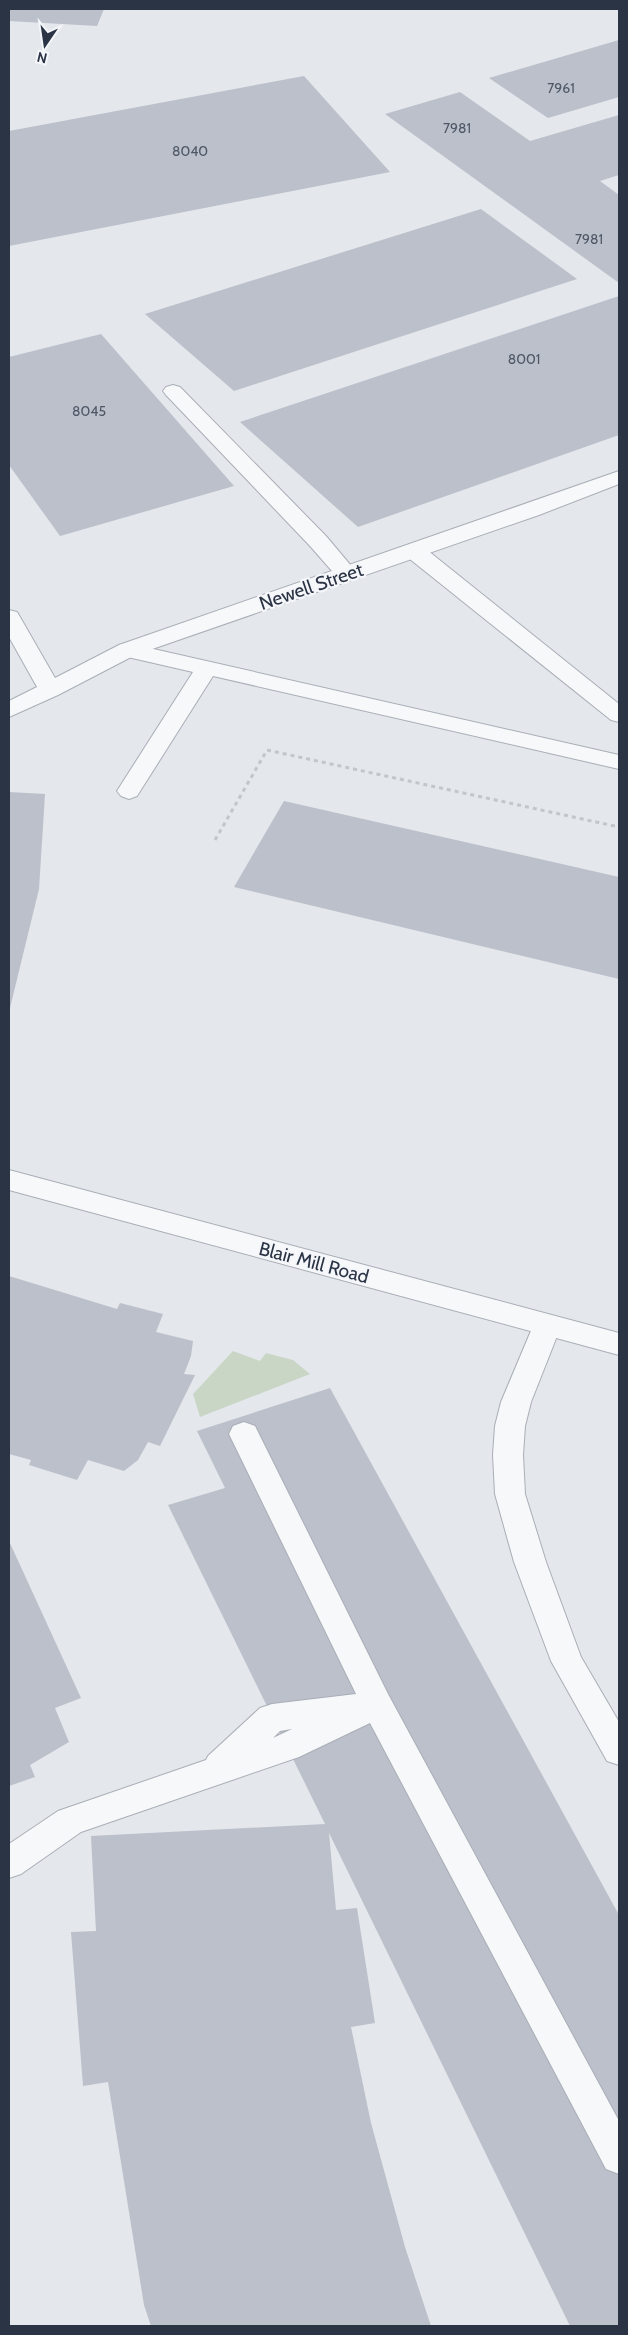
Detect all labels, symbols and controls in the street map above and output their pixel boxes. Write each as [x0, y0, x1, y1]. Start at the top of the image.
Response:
north arrow [20, 20, 70, 70]
text: N [35, 48, 49, 68]
house number: 7961 [547, 79, 575, 97]
house number: 7981 [443, 119, 471, 137]
house number: 8040 [172, 142, 208, 160]
house number: 7981 [575, 230, 603, 248]
house number: 8001 [508, 350, 540, 368]
house number: 8045 [72, 402, 106, 420]
street label: Newell Street [256, 558, 367, 615]
street label: Blair Mill Road [256, 1237, 371, 1288]

